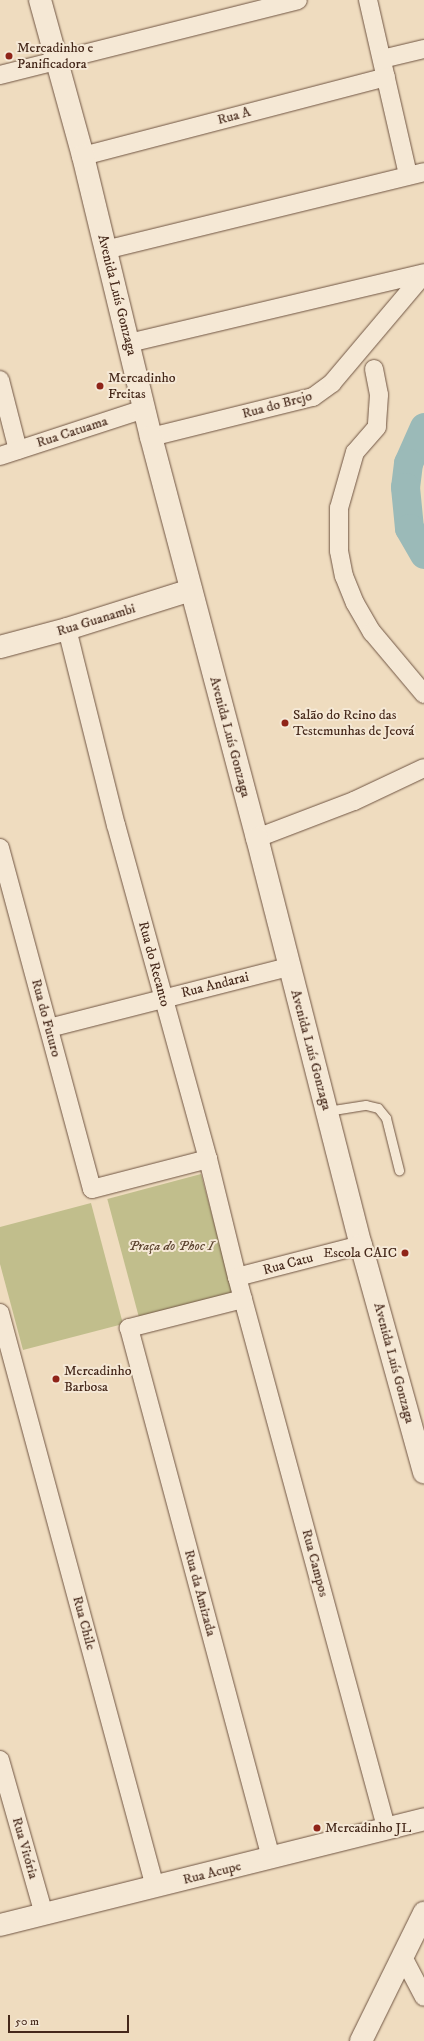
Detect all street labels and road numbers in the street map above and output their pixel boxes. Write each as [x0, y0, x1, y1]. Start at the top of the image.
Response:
street label: Rua A [215, 103, 253, 129]
street label: Avenida Luís Gonzaga [94, 233, 140, 357]
street label: Rua do Brejo [240, 388, 314, 422]
street label: Rua Catuama [34, 413, 110, 451]
street label: Rua Guanambi [55, 600, 137, 640]
street label: Avenida Luís Gonzaga [206, 675, 254, 799]
street label: Rua do Recanto [135, 920, 173, 1008]
street label: Rua Andarai [180, 969, 250, 1001]
street label: Rua do Futuro [28, 977, 64, 1059]
street label: Avenida Luís Gonzaga [287, 988, 335, 1112]
street label: Rua Catu [261, 1249, 315, 1279]
street label: Avenida Luís Gonzaga [370, 1301, 418, 1425]
street label: Rua Campos [298, 1527, 332, 1599]
street label: Rua da Amizada [180, 1548, 220, 1638]
street label: Rua Chile [69, 1594, 99, 1652]
street label: Rua Vitória [8, 1815, 42, 1881]
street label: Rua Acupe [181, 1858, 243, 1888]

